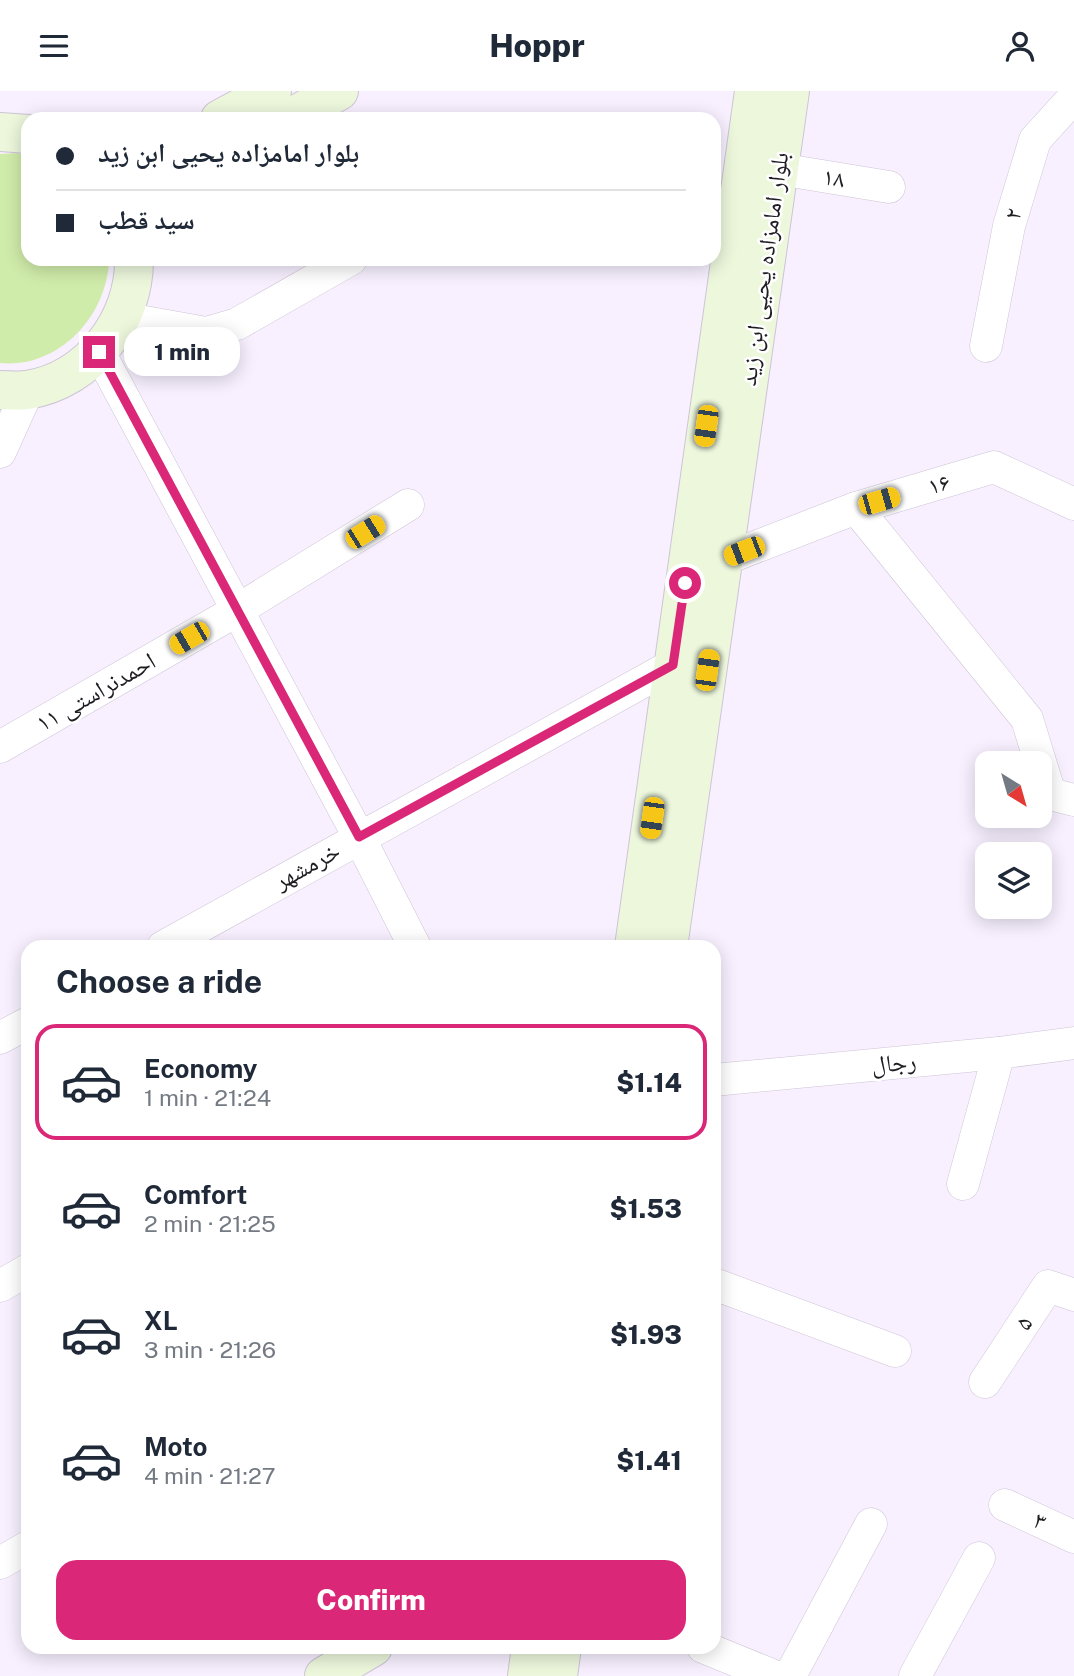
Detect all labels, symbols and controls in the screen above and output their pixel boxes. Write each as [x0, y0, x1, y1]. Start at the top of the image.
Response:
icon: menu [35, 27, 73, 65]
text: Hoppr [489, 27, 585, 64]
icon: person [1001, 27, 1039, 65]
text: بلوار امامزاده یحیی ابن زید [98, 137, 359, 168]
street label: بلوار امامزاده یحیی ابن زید [733, 150, 794, 388]
street label: ۱۸ [821, 161, 847, 193]
text: سید قطب [98, 204, 195, 235]
street label: ۲ [997, 205, 1027, 223]
callout: 1 min [124, 327, 239, 377]
route end [83, 336, 115, 368]
text: 1 min [154, 338, 210, 365]
car [693, 404, 720, 448]
street label: ۱۶ [925, 467, 953, 499]
car [856, 485, 903, 517]
car [342, 512, 389, 552]
car [721, 534, 768, 568]
route start [669, 567, 701, 599]
car [166, 618, 213, 658]
street label: ۱۱ احمدنراستی [31, 646, 160, 737]
car [694, 648, 721, 692]
north arrow [975, 751, 1052, 828]
map controls [975, 751, 1052, 919]
car [639, 796, 666, 840]
street label: خرمشهر [268, 836, 344, 895]
button: layers [975, 842, 1052, 919]
text: Choose a ride [56, 963, 262, 1000]
street label: رجال [870, 1046, 918, 1079]
icon: car [60, 1051, 123, 1114]
text: Economy [144, 1053, 257, 1084]
text: $1.14 [616, 1067, 682, 1098]
text: 1 min · 21:24 [144, 1084, 271, 1111]
icon: car [60, 1177, 123, 1240]
text: Comfort [144, 1179, 247, 1210]
text: $1.53 [609, 1193, 682, 1224]
text: 2 min · 21:25 [144, 1210, 276, 1237]
icon: car [60, 1303, 123, 1366]
text: XL [144, 1305, 178, 1336]
street label: ۵ [1009, 1310, 1038, 1335]
text: $1.93 [610, 1319, 682, 1350]
text: 3 min · 21:26 [144, 1336, 276, 1363]
icon: car [60, 1429, 123, 1492]
text: Moto [144, 1431, 207, 1462]
text: $1.41 [616, 1445, 682, 1476]
text: 4 min · 21:27 [144, 1462, 276, 1489]
street label: ۳ [1030, 1505, 1051, 1535]
button: Confirm [56, 1560, 686, 1640]

